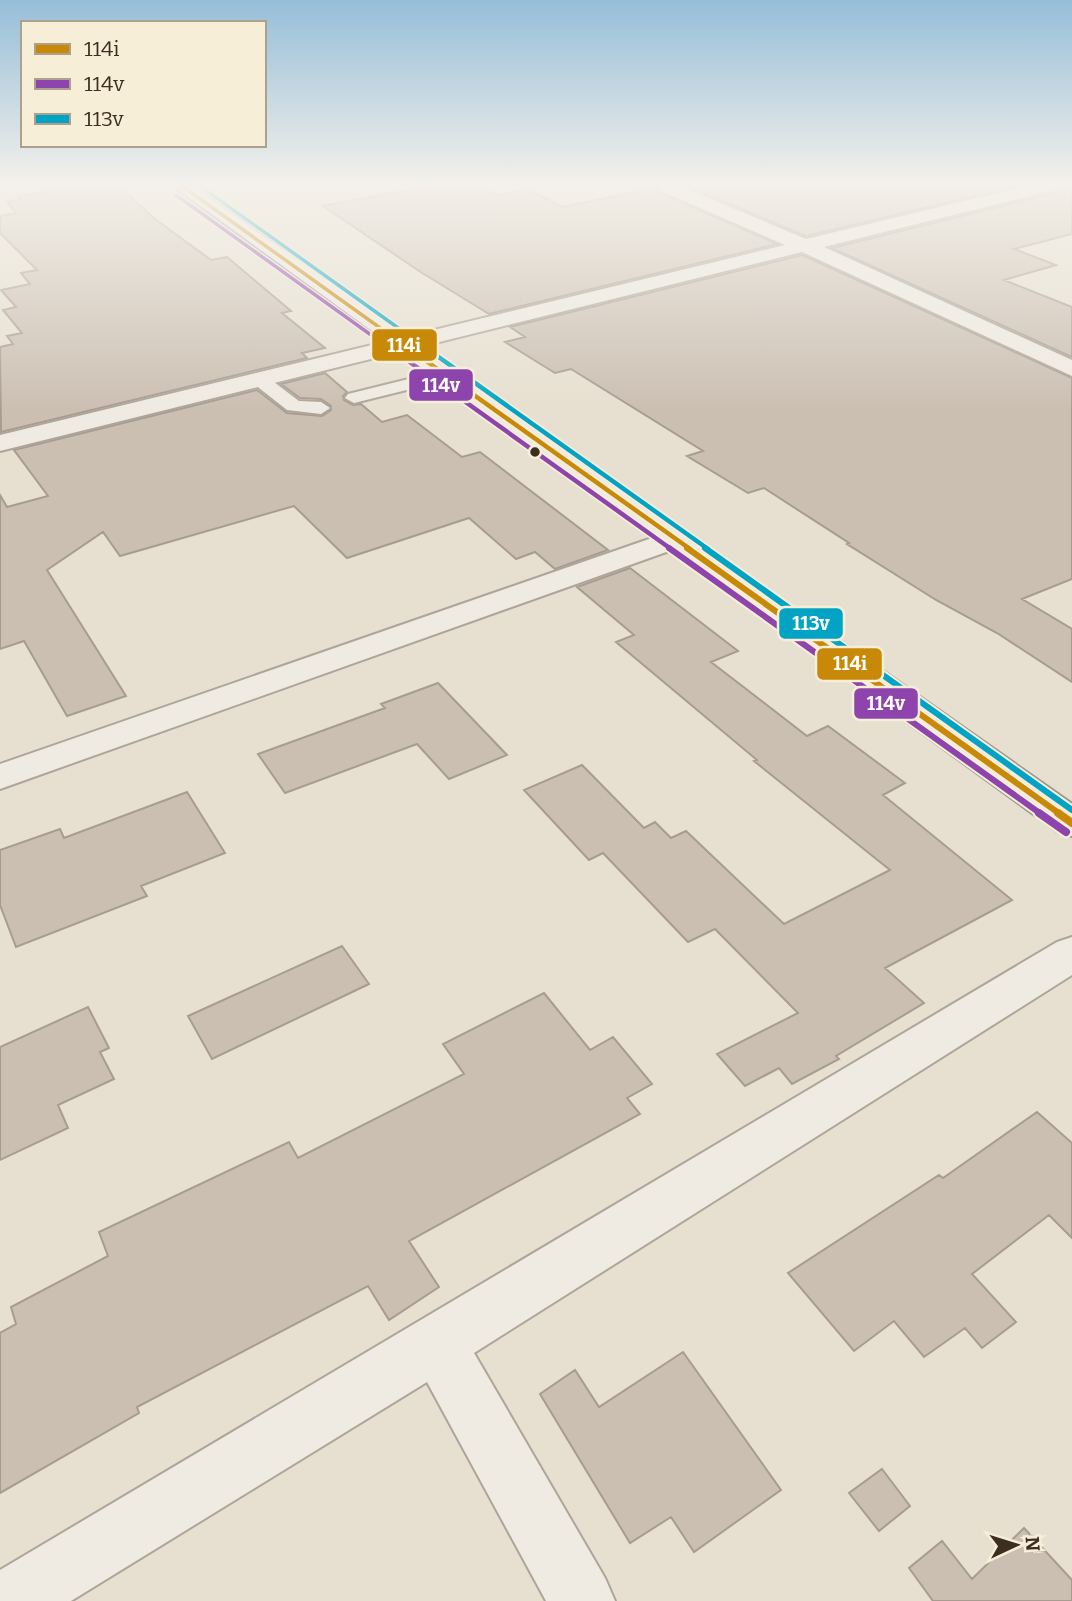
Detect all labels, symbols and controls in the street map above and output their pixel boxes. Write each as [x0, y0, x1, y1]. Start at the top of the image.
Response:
legend [21, 21, 266, 147]
text: 114i [84, 36, 120, 62]
text: 114v [84, 71, 125, 97]
text: 113v [84, 106, 125, 132]
line badge: 114i [371, 328, 438, 362]
text: 114i [387, 334, 421, 357]
line badge: 114v [408, 368, 474, 402]
text: 114v [422, 374, 461, 397]
unlabelled marker [528, 445, 542, 459]
line badge: 113v [778, 607, 844, 640]
text: 113v [792, 612, 830, 635]
line badge: 114i [816, 647, 883, 681]
text: 114i [833, 652, 867, 675]
line badge: 114v [853, 687, 919, 720]
text: 114v [867, 692, 906, 715]
north arrow [981, 1510, 1051, 1580]
text: N [1020, 1536, 1044, 1552]

